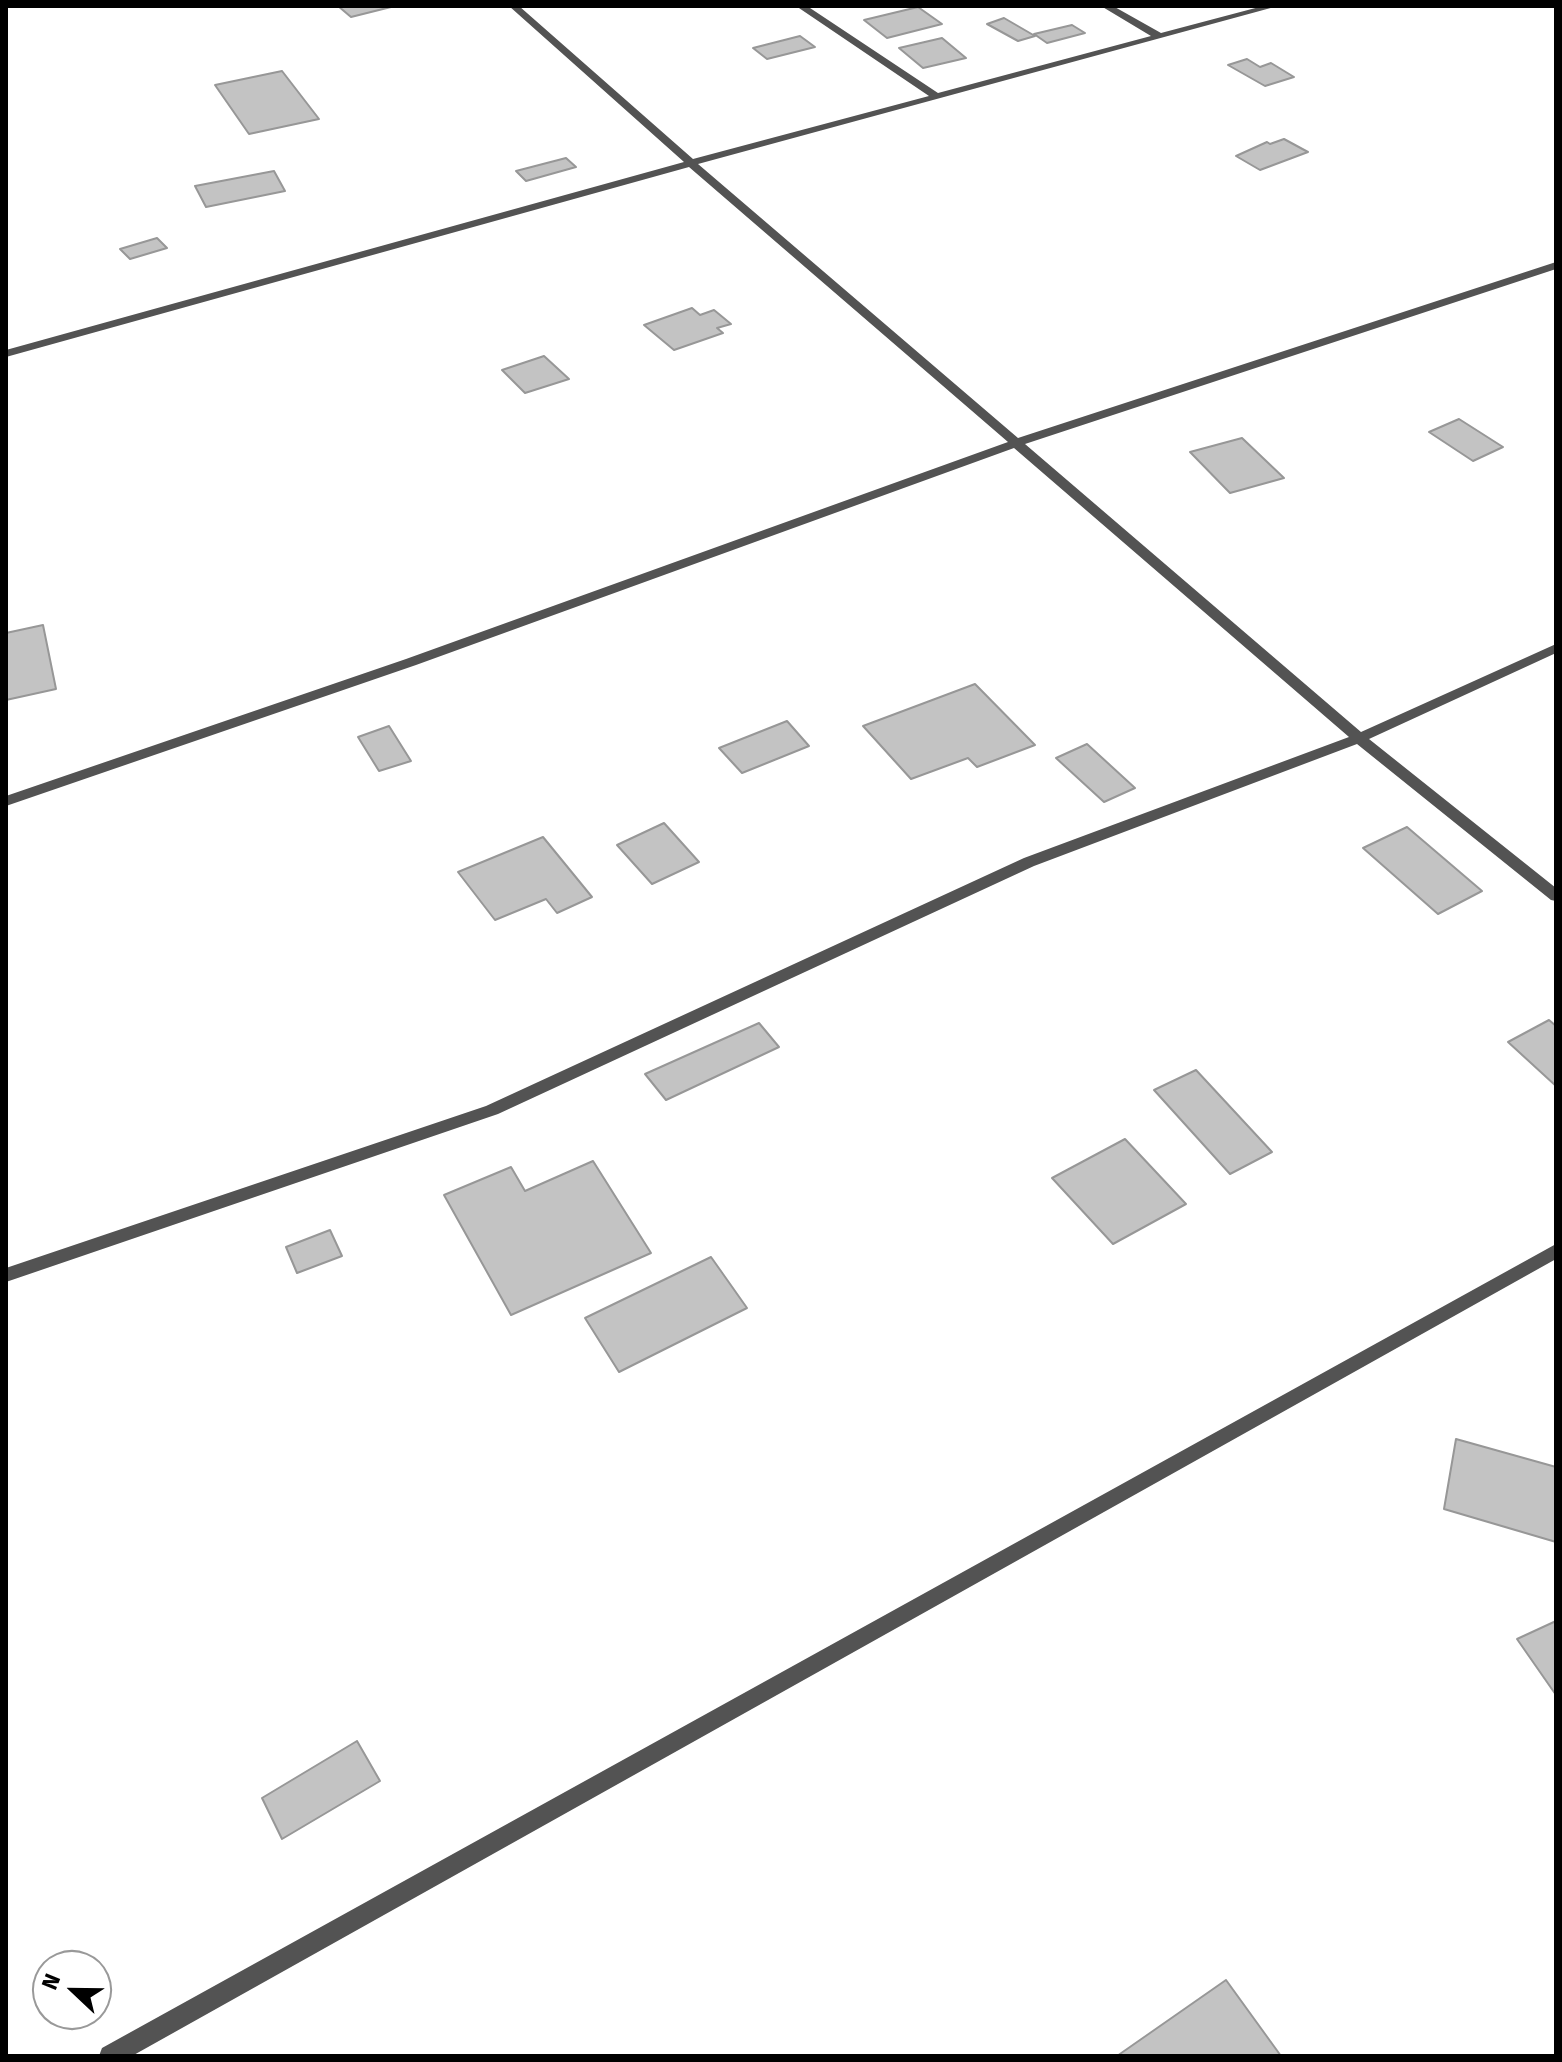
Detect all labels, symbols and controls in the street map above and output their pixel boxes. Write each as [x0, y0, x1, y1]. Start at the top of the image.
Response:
north arrow [32, 1950, 112, 2030]
text: N [36, 1970, 66, 1993]

